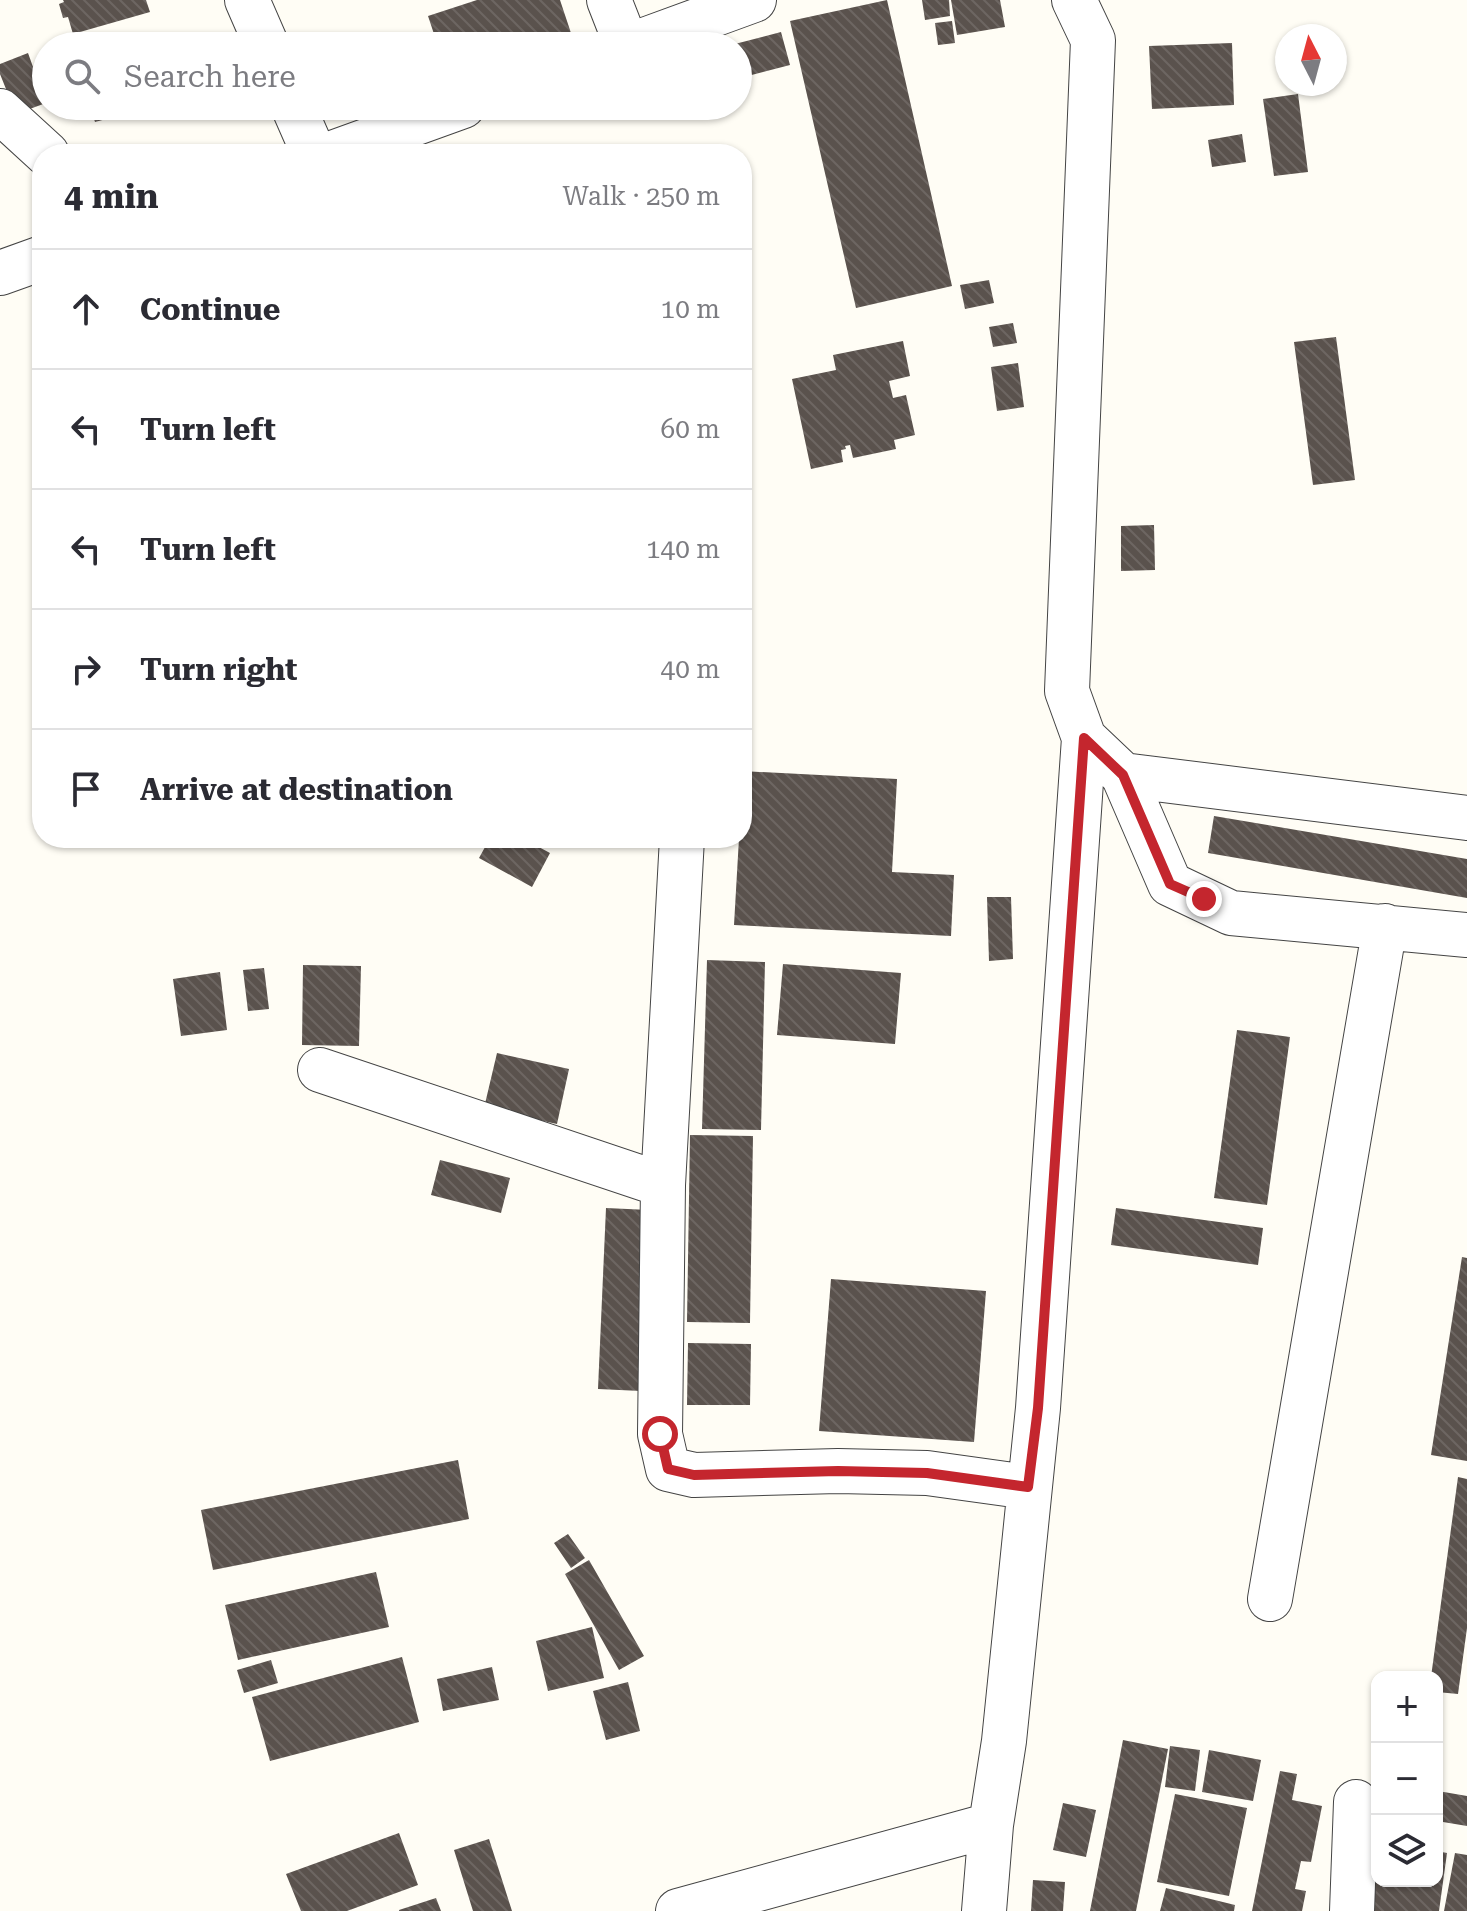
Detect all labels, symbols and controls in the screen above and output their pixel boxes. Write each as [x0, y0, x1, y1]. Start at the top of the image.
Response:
north arrow [1275, 24, 1347, 96]
search box [32, 32, 752, 120]
icon: search [60, 54, 104, 98]
text: Search here [124, 59, 296, 94]
text: 4 min [64, 176, 159, 216]
text: Walk · 250 m [562, 181, 720, 211]
icon: ahead [64, 287, 108, 331]
text: Continue [140, 292, 280, 327]
text: 10 m [661, 294, 720, 324]
icon: left [64, 407, 108, 451]
text: Turn left [140, 412, 276, 447]
text: 60 m [661, 414, 720, 444]
icon: left [64, 527, 108, 571]
text: Turn left [140, 532, 276, 567]
text: 140 m [646, 534, 720, 564]
icon: right [64, 647, 108, 691]
text: Turn right [140, 652, 297, 687]
text: 40 m [661, 654, 720, 684]
icon: arrive [64, 767, 108, 811]
text: Arrive at destination [140, 772, 453, 807]
route end [1186, 881, 1222, 917]
route start [642, 1416, 678, 1452]
map controls [1371, 1671, 1443, 1887]
button: + [1371, 1671, 1443, 1743]
button: − [1371, 1743, 1443, 1815]
button: layers [1371, 1815, 1443, 1887]

